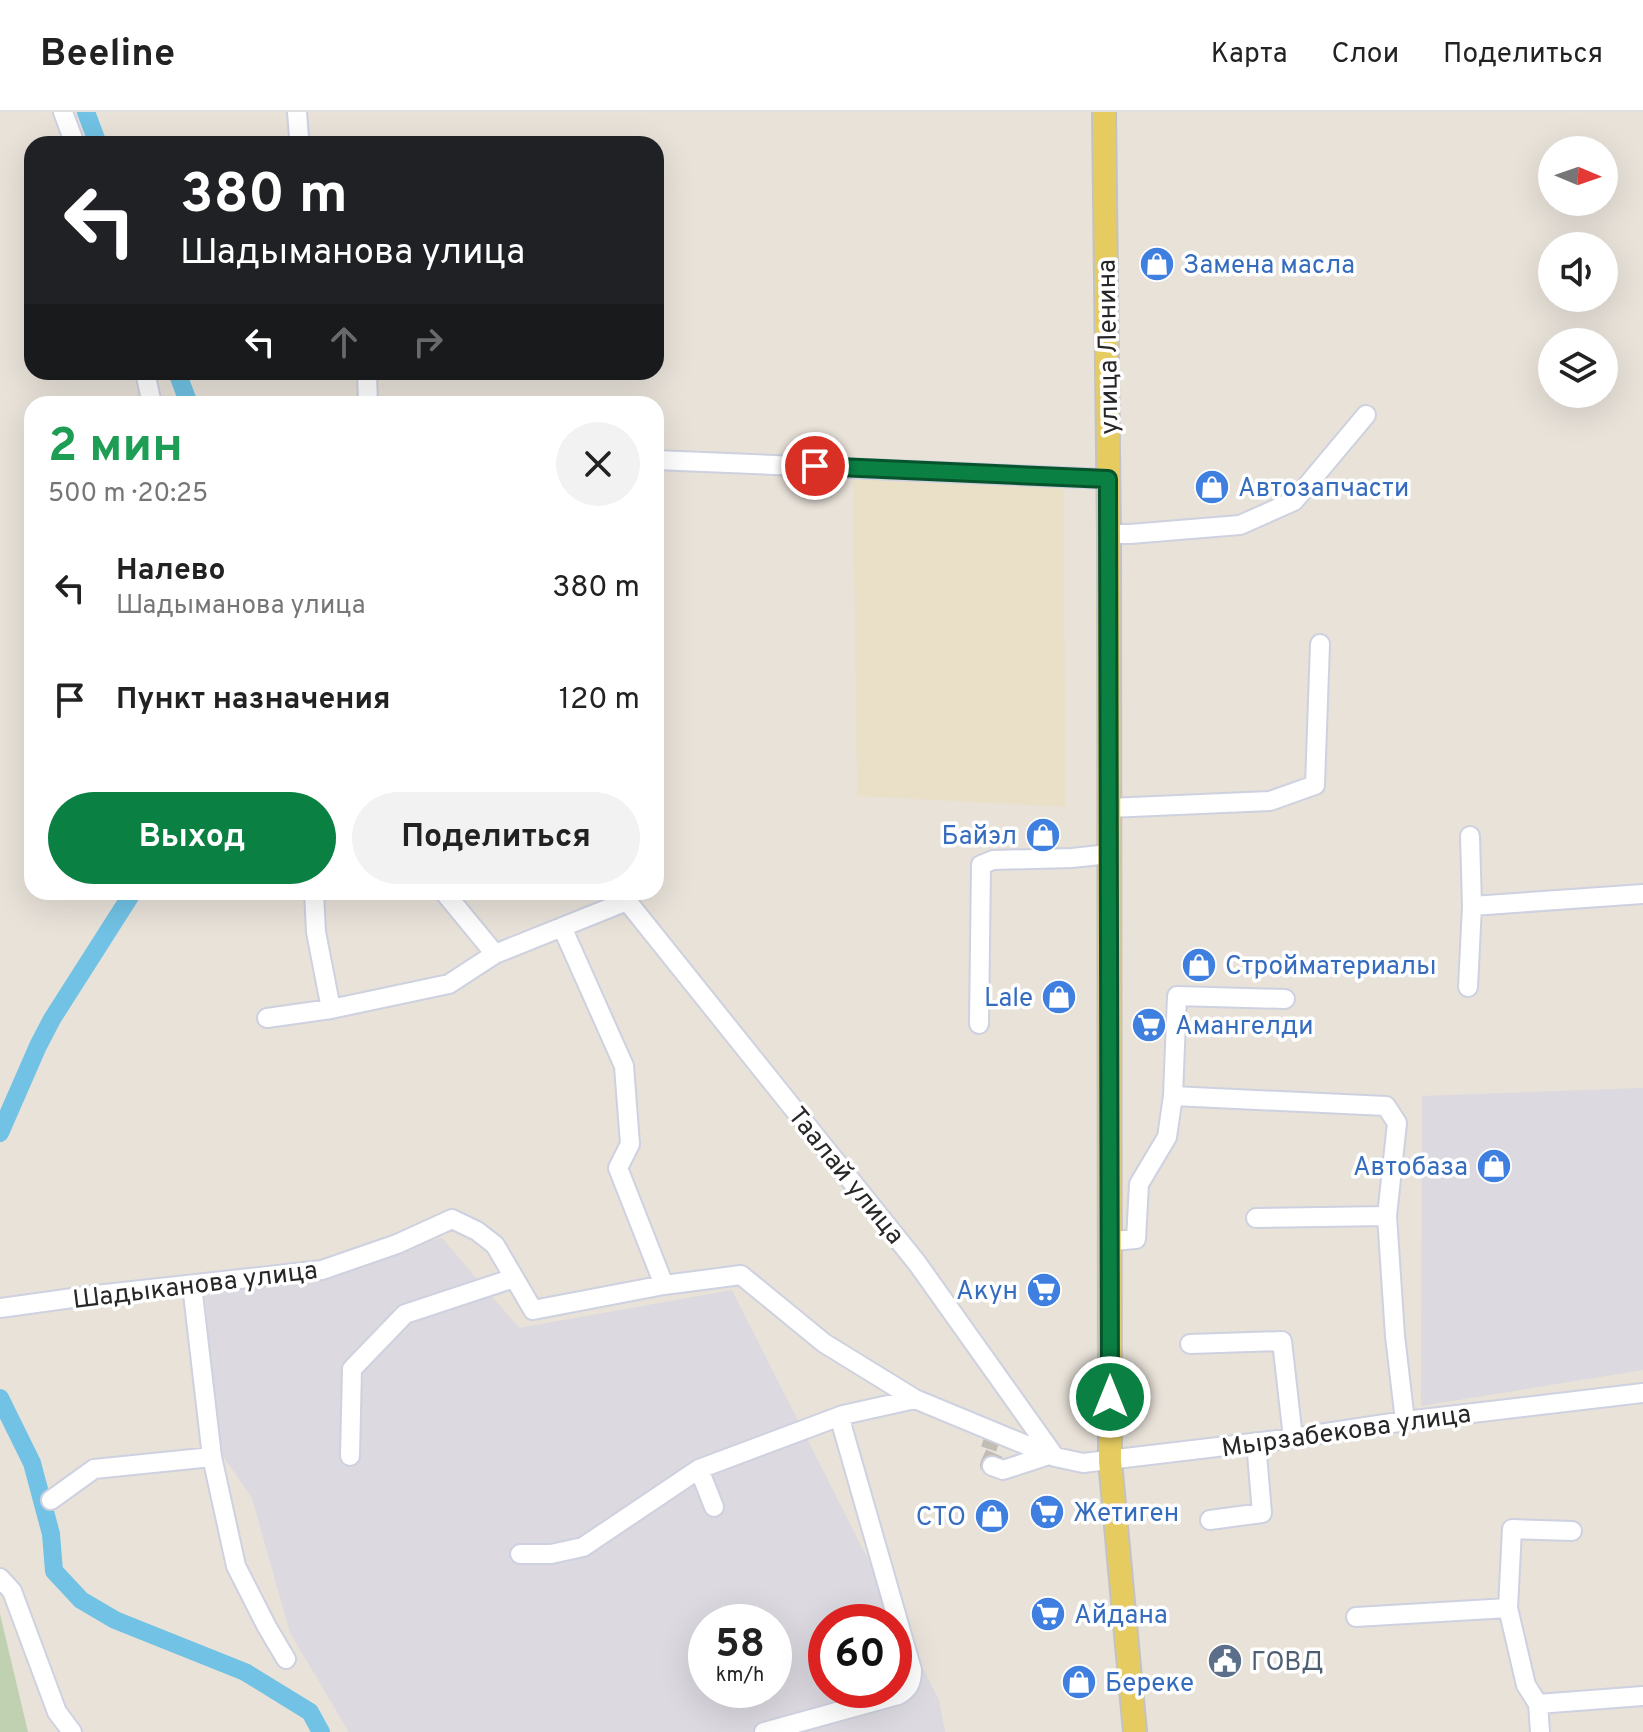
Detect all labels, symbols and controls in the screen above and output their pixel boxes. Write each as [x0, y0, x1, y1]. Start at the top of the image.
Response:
text: Beeline [40, 31, 175, 80]
text: Карта [1211, 37, 1287, 73]
text: Слои [1331, 37, 1399, 73]
text: Поделиться [1443, 37, 1603, 73]
north arrow [1538, 136, 1618, 216]
map controls [1538, 136, 1618, 408]
text: 380 m [180, 162, 348, 232]
icon: left [48, 168, 152, 272]
text: Шадыманова улица [180, 231, 525, 277]
button: sound [1538, 232, 1618, 312]
shop icon: Замена масла [1138, 245, 1176, 283]
place label: Замена масла [1183, 250, 1355, 283]
street label: улица Ленина [1091, 259, 1128, 435]
icon: left [238, 320, 282, 364]
icon: ahead [322, 320, 366, 364]
icon: right [406, 320, 450, 364]
button: layers [1538, 328, 1618, 408]
text: 2 мин [48, 418, 183, 478]
button: close [556, 422, 640, 506]
pin [781, 432, 849, 500]
icon: arrive [793, 444, 837, 488]
shop icon: Автозапчасти [1193, 468, 1231, 506]
place label: Автозапчасти [1238, 473, 1409, 506]
text: 500 m · 20:25 [48, 478, 208, 511]
text: Налево [116, 553, 225, 590]
icon: left [48, 566, 92, 610]
text: 380 m [552, 570, 640, 607]
text: Шадыманова улица [116, 590, 365, 623]
icon: arrive [48, 678, 92, 722]
text: Пункт назначения [116, 682, 390, 719]
text: 120 m [559, 682, 640, 719]
button: Выход [48, 792, 336, 884]
button: Поделиться [352, 792, 640, 884]
shop icon: Байэл [1024, 816, 1062, 854]
place label: Байэл [942, 821, 1017, 854]
shop icon: Стройматериалы [1180, 946, 1218, 984]
place label: Стройматериалы [1225, 951, 1436, 984]
shop icon: Lale [1040, 978, 1078, 1016]
place label: Lale [984, 983, 1033, 1016]
supermarket icon: Амангелди [1130, 1006, 1168, 1044]
place label: Амангелди [1175, 1011, 1314, 1044]
street label: Таалай улица [780, 1101, 911, 1252]
shop icon: Автобаза [1475, 1147, 1513, 1185]
place label: Автобаза [1353, 1152, 1468, 1185]
street label: Шадыканова улица [71, 1255, 320, 1318]
supermarket icon: Акун [1025, 1271, 1063, 1309]
place label: Акун [956, 1276, 1018, 1309]
position arrow [1068, 1355, 1152, 1439]
street label: Мырзабекова улица [1219, 1399, 1473, 1466]
supermarket icon: Жетиген [1028, 1493, 1066, 1531]
shop icon: СТО [973, 1497, 1011, 1535]
place label: Жетиген [1073, 1498, 1179, 1531]
place label: СТО [916, 1502, 966, 1535]
supermarket icon: Айдана [1029, 1595, 1067, 1633]
place label: Айдана [1074, 1600, 1168, 1633]
speed limit sign: 60 [808, 1604, 912, 1708]
text: 58 [715, 1621, 765, 1671]
public building icon: ГОВД [1206, 1642, 1244, 1680]
place label: ГОВД [1251, 1647, 1324, 1680]
text: km/h [716, 1663, 764, 1689]
shop icon: Береке [1060, 1663, 1098, 1701]
place label: Береке [1105, 1668, 1194, 1701]

